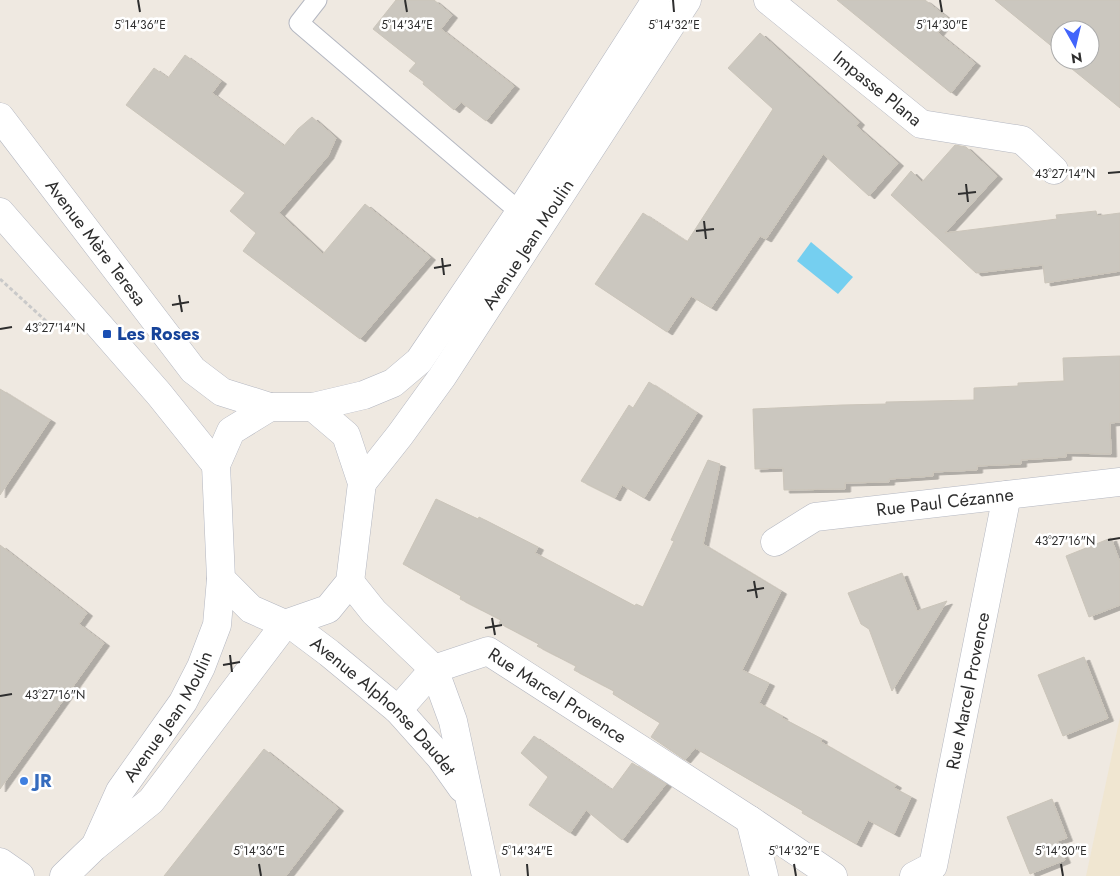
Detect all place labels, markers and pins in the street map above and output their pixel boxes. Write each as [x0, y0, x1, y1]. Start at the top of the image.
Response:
place label: Les Roses [117, 321, 199, 347]
marker: Les Roses [101, 328, 113, 340]
place label: JR [31, 768, 52, 794]
marker: JR [18, 775, 30, 787]

